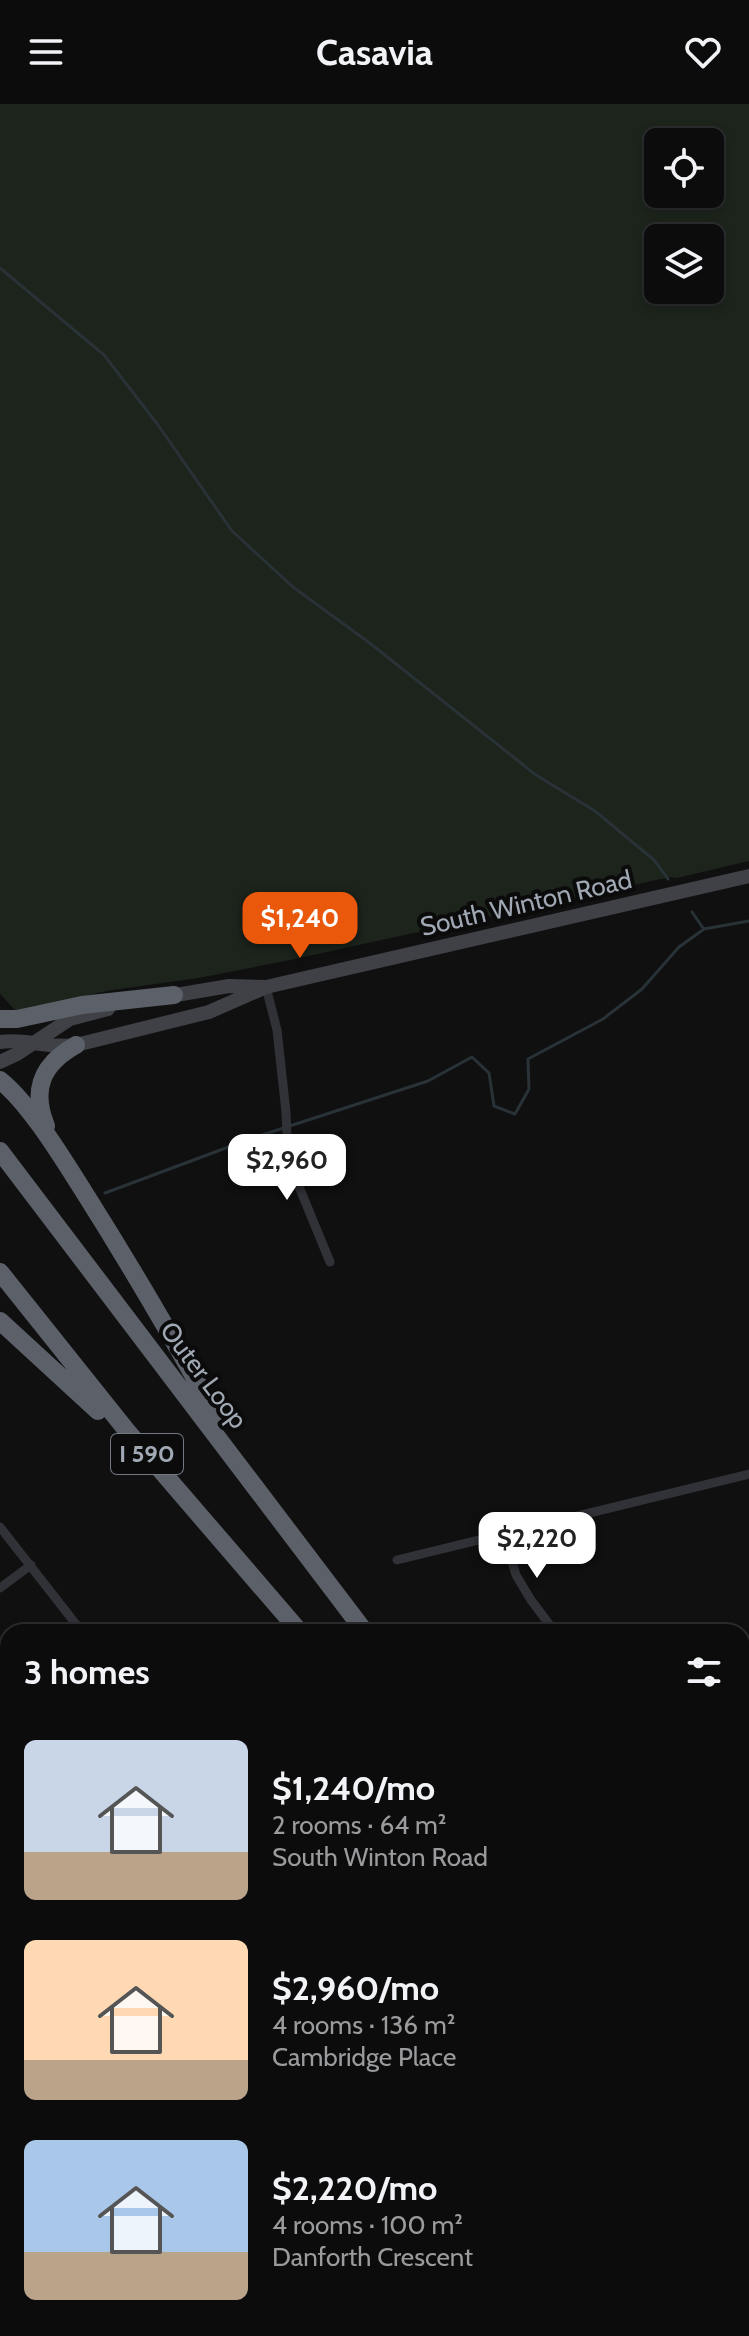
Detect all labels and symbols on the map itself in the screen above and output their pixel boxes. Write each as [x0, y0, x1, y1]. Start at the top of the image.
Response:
street label: South Winton Road [417, 863, 635, 943]
pin: $1,240 [235, 892, 365, 960]
pin: $2,960 [222, 1134, 352, 1202]
street label: Outer Loop [153, 1315, 255, 1435]
road number: I 590 [111, 1434, 183, 1474]
pin: $2,220 [472, 1512, 602, 1580]

